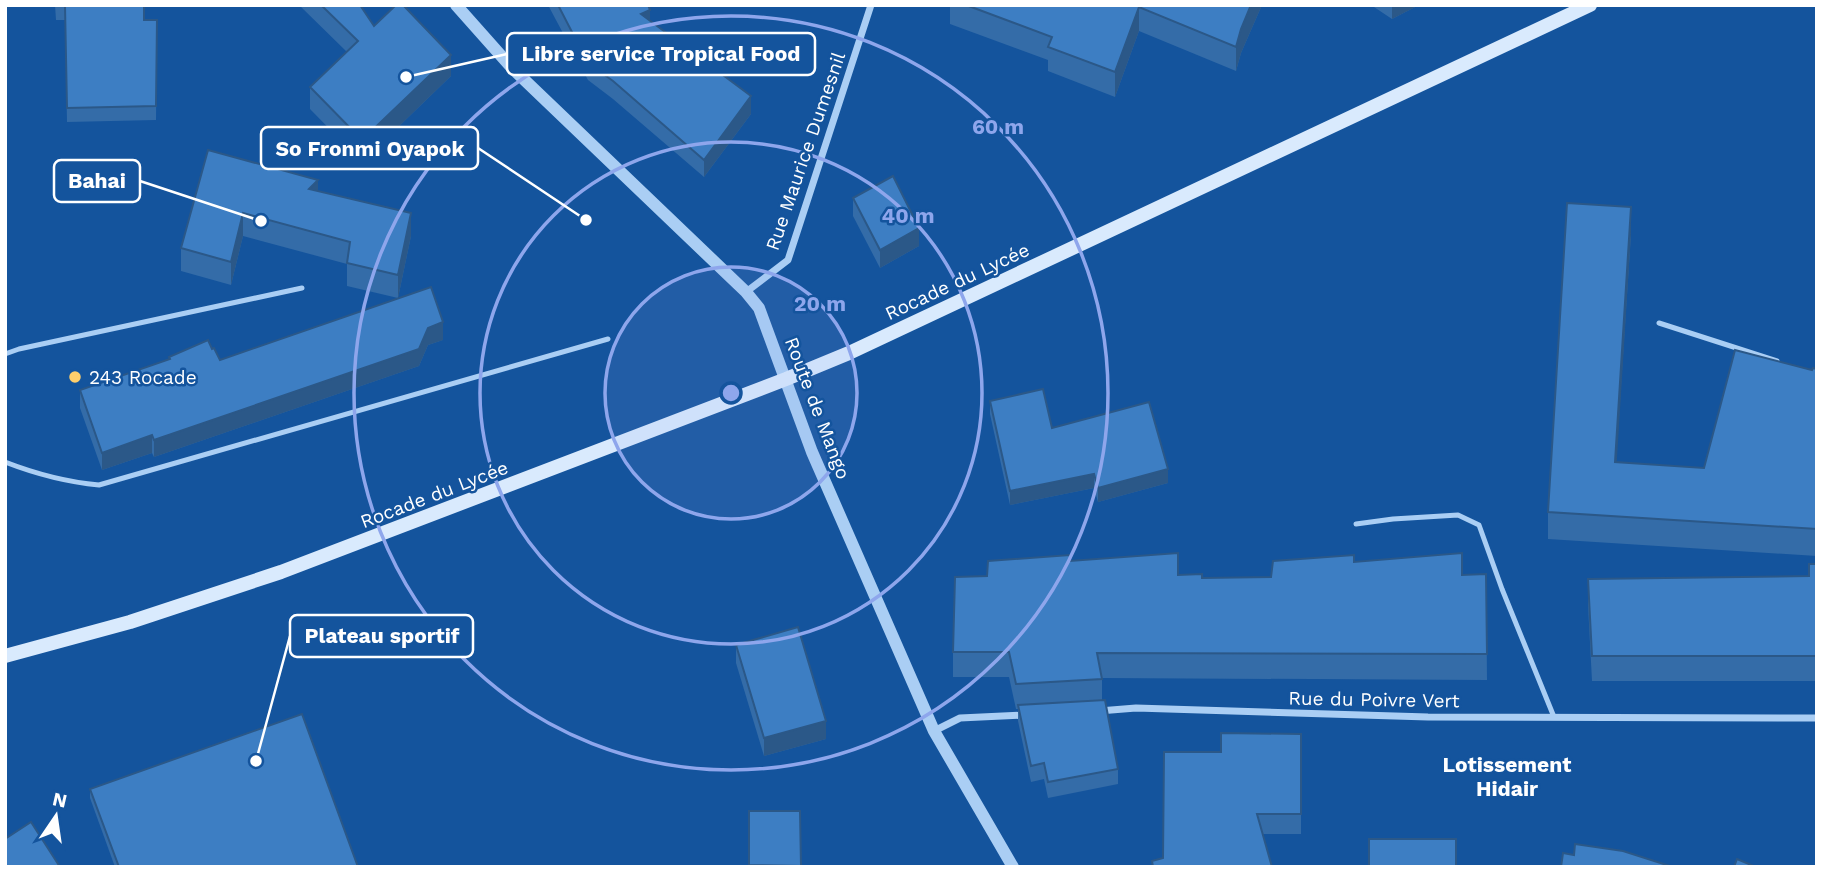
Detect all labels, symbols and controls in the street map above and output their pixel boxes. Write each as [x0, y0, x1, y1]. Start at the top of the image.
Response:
callout: Libre service Tropical Food [507, 33, 815, 75]
text: Libre service Tropical Food [522, 41, 800, 66]
street label: Rue Maurice Dumesnil [761, 49, 850, 253]
text: 60 m [972, 114, 1024, 139]
callout: So Fronmi Oyapok [261, 127, 478, 169]
text: So Fronmi Oyapok [275, 136, 465, 161]
callout: Bahai [54, 160, 140, 202]
text: Bahai [68, 168, 126, 193]
text: 40 m [882, 203, 934, 228]
street label: Rocade du Lycée [881, 238, 1033, 325]
text: 20 m [794, 291, 846, 316]
street label: Route de Mango [780, 334, 855, 482]
place label: 243 Rocade [89, 366, 197, 389]
marker: 243 Rocade [67, 369, 83, 385]
centre of rings [719, 381, 743, 405]
street label: Rocade du Lycée [357, 456, 511, 533]
callout: Plateau sportif [290, 615, 473, 657]
text: Plateau sportif [304, 623, 460, 648]
street label: Rue du Poivre Vert [1288, 687, 1460, 712]
district label: Lotissement Hidair [1443, 752, 1571, 801]
north arrow [21, 781, 91, 851]
text: N [50, 787, 69, 813]

